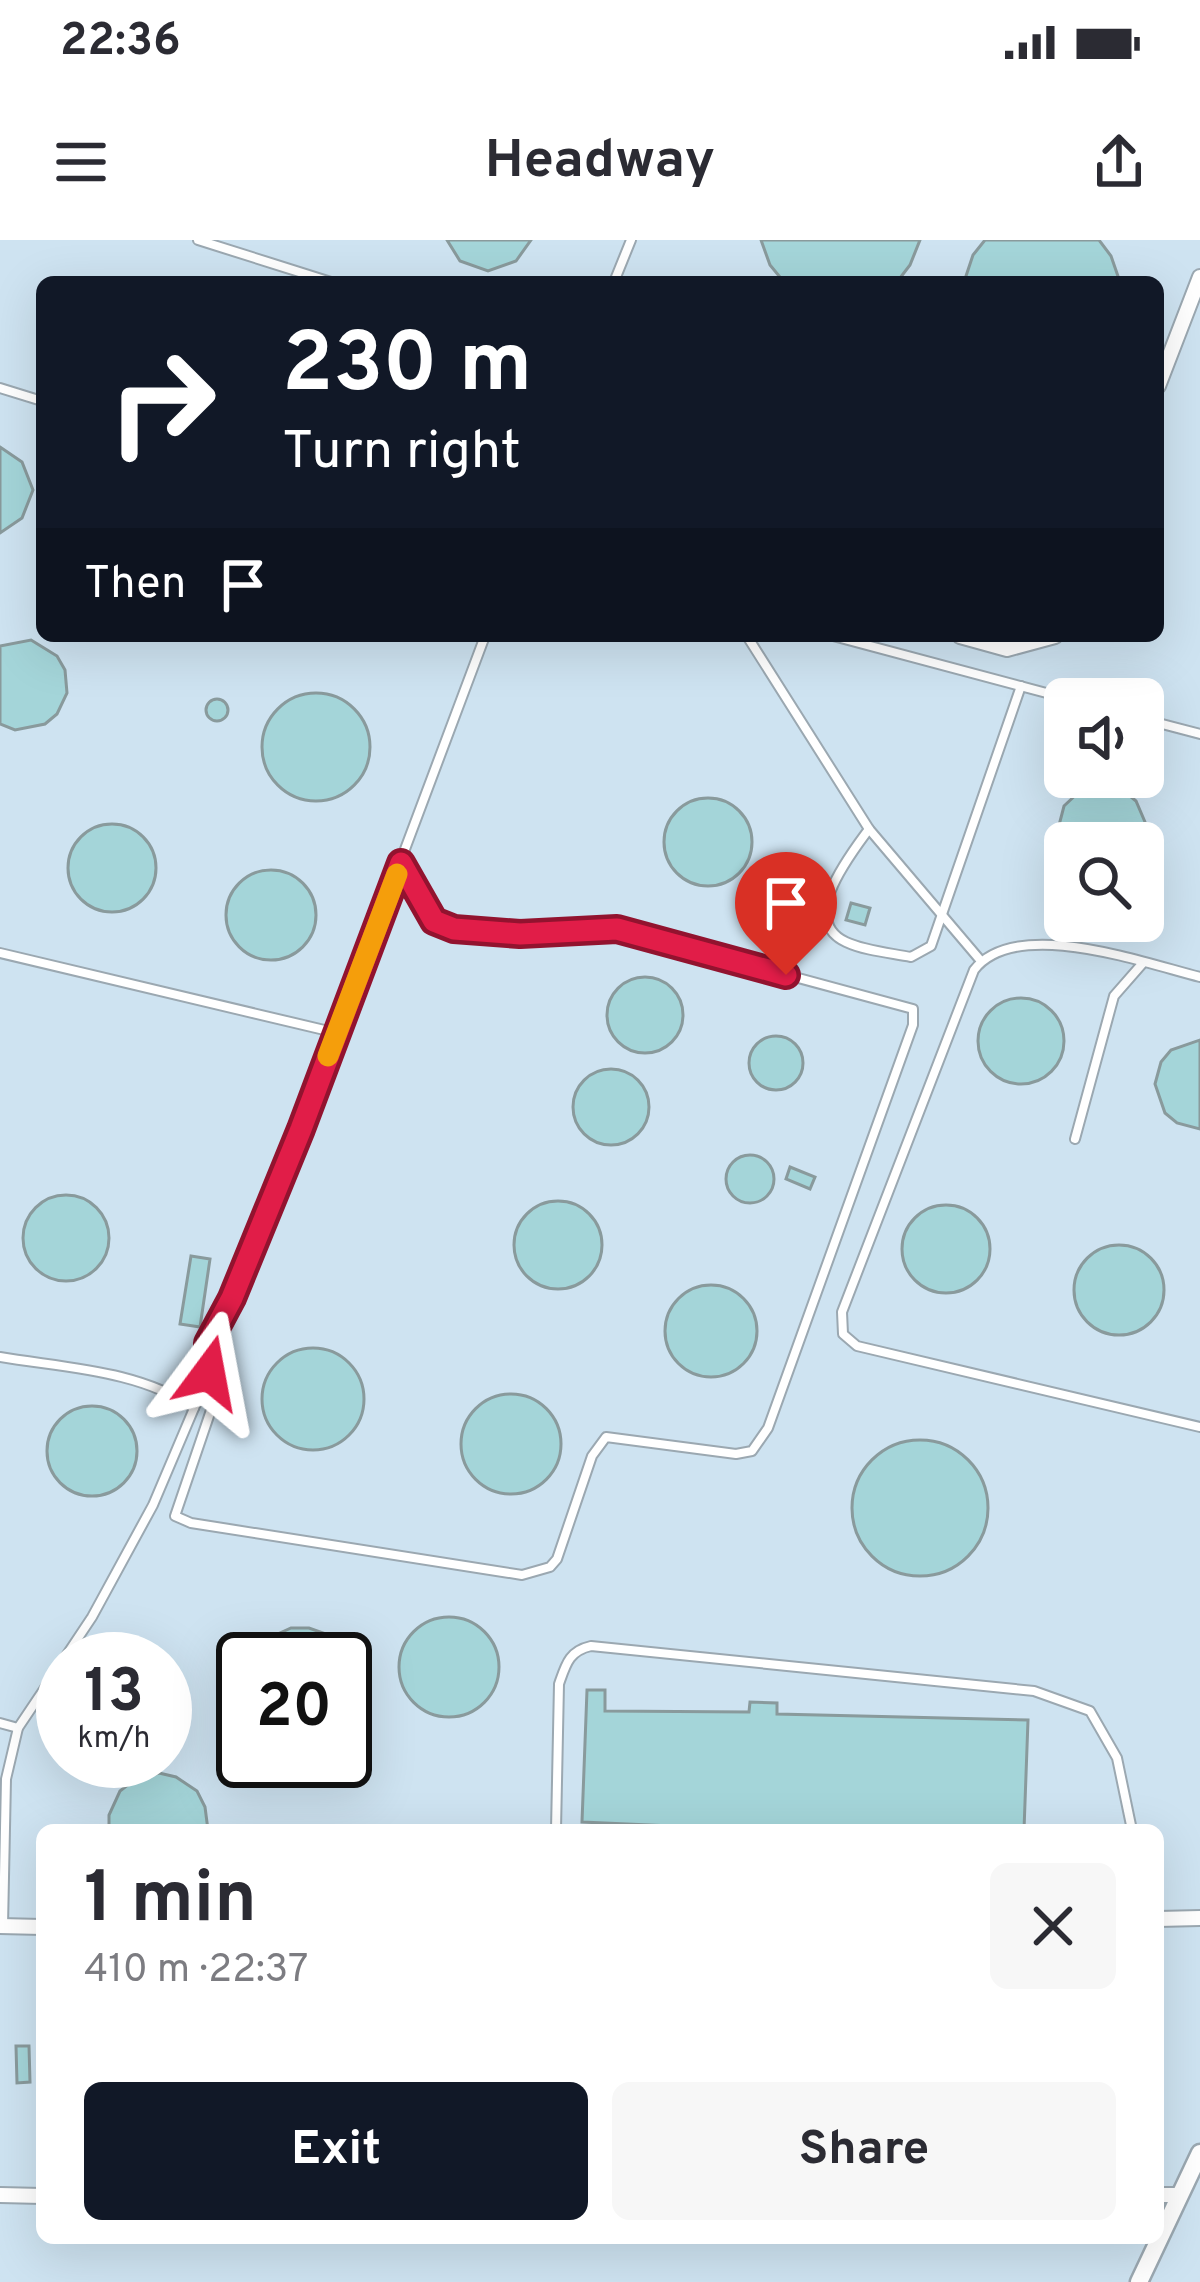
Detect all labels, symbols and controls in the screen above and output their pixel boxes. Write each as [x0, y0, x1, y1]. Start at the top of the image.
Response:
text: 22:36 [60, 14, 181, 71]
text: Headway [485, 128, 715, 197]
icon: menu [48, 129, 114, 195]
icon: share [1086, 129, 1152, 195]
text: 230 m [282, 315, 532, 421]
icon: right [84, 324, 240, 480]
text: Turn right [282, 419, 521, 488]
icon: arrive [210, 552, 276, 618]
text: Then [84, 557, 186, 614]
map controls [1044, 678, 1164, 942]
button: sound [1044, 678, 1164, 798]
button: search [1044, 822, 1164, 942]
pin [735, 852, 837, 975]
icon: arrive [753, 870, 819, 936]
position arrow [146, 1310, 272, 1436]
speed limit sign: 20 [216, 1632, 372, 1788]
text: 13 [84, 1657, 144, 1733]
text: km/h [78, 1721, 150, 1758]
text: 1 min [84, 1856, 257, 1948]
button: close [990, 1863, 1116, 1989]
text: 410 m · 22:37 [84, 1947, 308, 1996]
button: Exit [84, 2082, 588, 2220]
button: Share [612, 2082, 1116, 2220]

